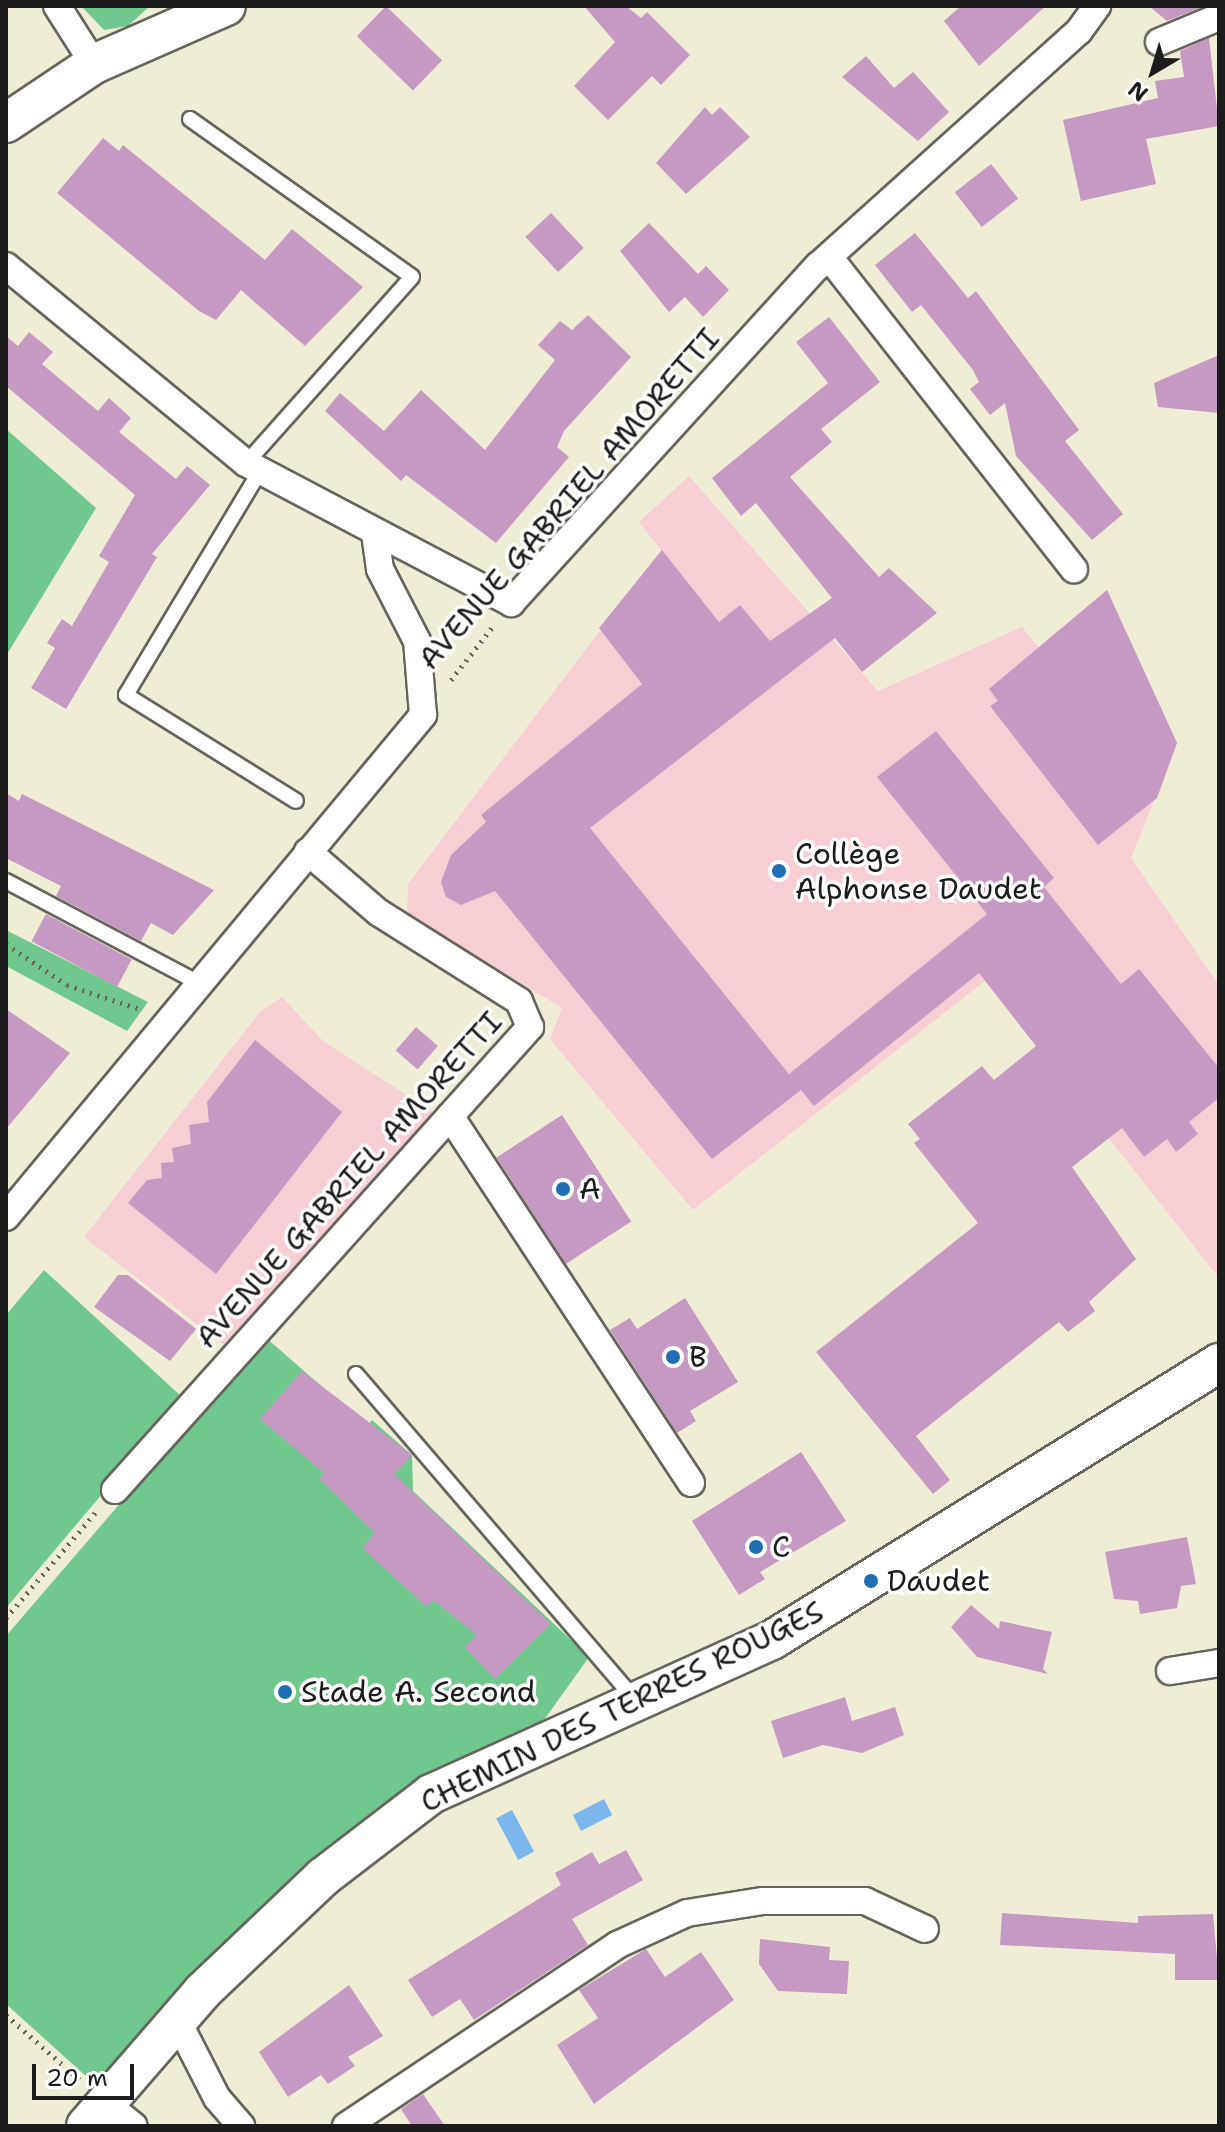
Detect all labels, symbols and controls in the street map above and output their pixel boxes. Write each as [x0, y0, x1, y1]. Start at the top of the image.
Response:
north arrow [1113, 32, 1193, 112]
text: N [1122, 75, 1154, 108]
street label: AVENUE GABRIEL AMORETTI [411, 321, 727, 677]
place label: Collège Alphonse Daudet [795, 836, 1042, 906]
marker: Collège Alphonse Daudet [770, 862, 788, 880]
street label: AVENUE GABRIEL AMORETTI [188, 1004, 510, 1356]
place label: A [579, 1171, 601, 1207]
marker: A [554, 1180, 572, 1198]
place label: B [689, 1339, 707, 1375]
marker: B [664, 1348, 682, 1366]
place label: C [772, 1529, 790, 1565]
marker: C [747, 1538, 765, 1556]
place label: Daudet [887, 1563, 990, 1599]
marker: Daudet [862, 1572, 880, 1590]
street label: CHEMIN DES TERRES ROUGES [415, 1594, 829, 1820]
place label: Stade A. Second [301, 1674, 536, 1710]
marker: Stade A. Second [276, 1683, 294, 1701]
scale bar [36, 2048, 138, 2098]
text: 20 m [46, 2062, 108, 2094]

